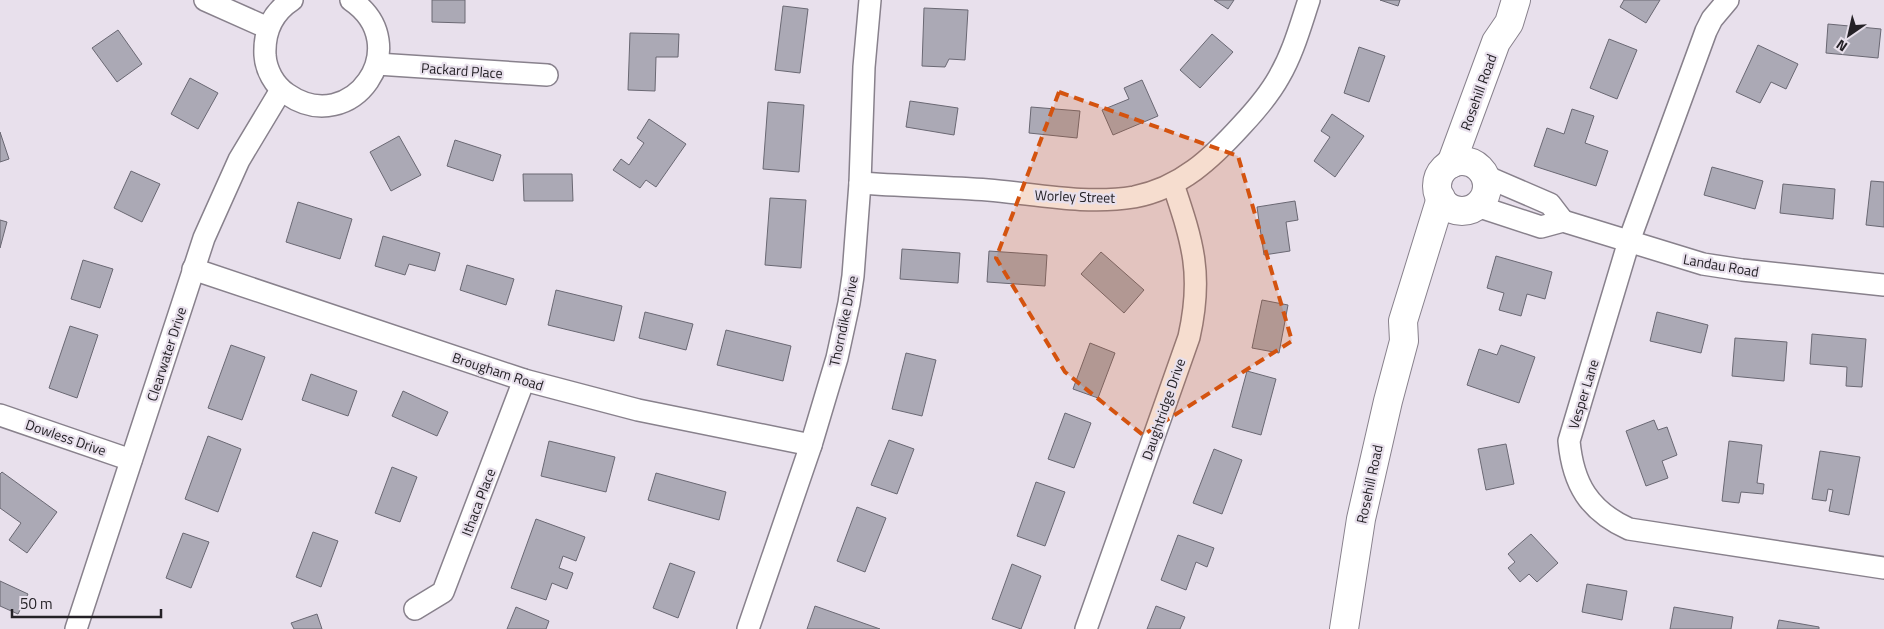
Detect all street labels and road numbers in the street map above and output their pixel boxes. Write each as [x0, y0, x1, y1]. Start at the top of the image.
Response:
street label: Rosehill Road [1454, 51, 1502, 133]
street label: Packard Place [420, 57, 504, 83]
street label: Worley Street [1034, 184, 1116, 208]
street label: Landau Road [1682, 248, 1760, 282]
street label: Thorndike Drive [823, 274, 863, 368]
street label: Clearwater Drive [141, 304, 191, 404]
street label: Brougham Road [450, 346, 546, 396]
street label: Daughtridge Drive [1136, 355, 1190, 463]
street label: Vesper Lane [1562, 357, 1604, 431]
street label: Dowless Drive [23, 413, 109, 461]
street label: Rosehill Road [1350, 443, 1388, 525]
street label: Ithaca Place [456, 465, 500, 539]

